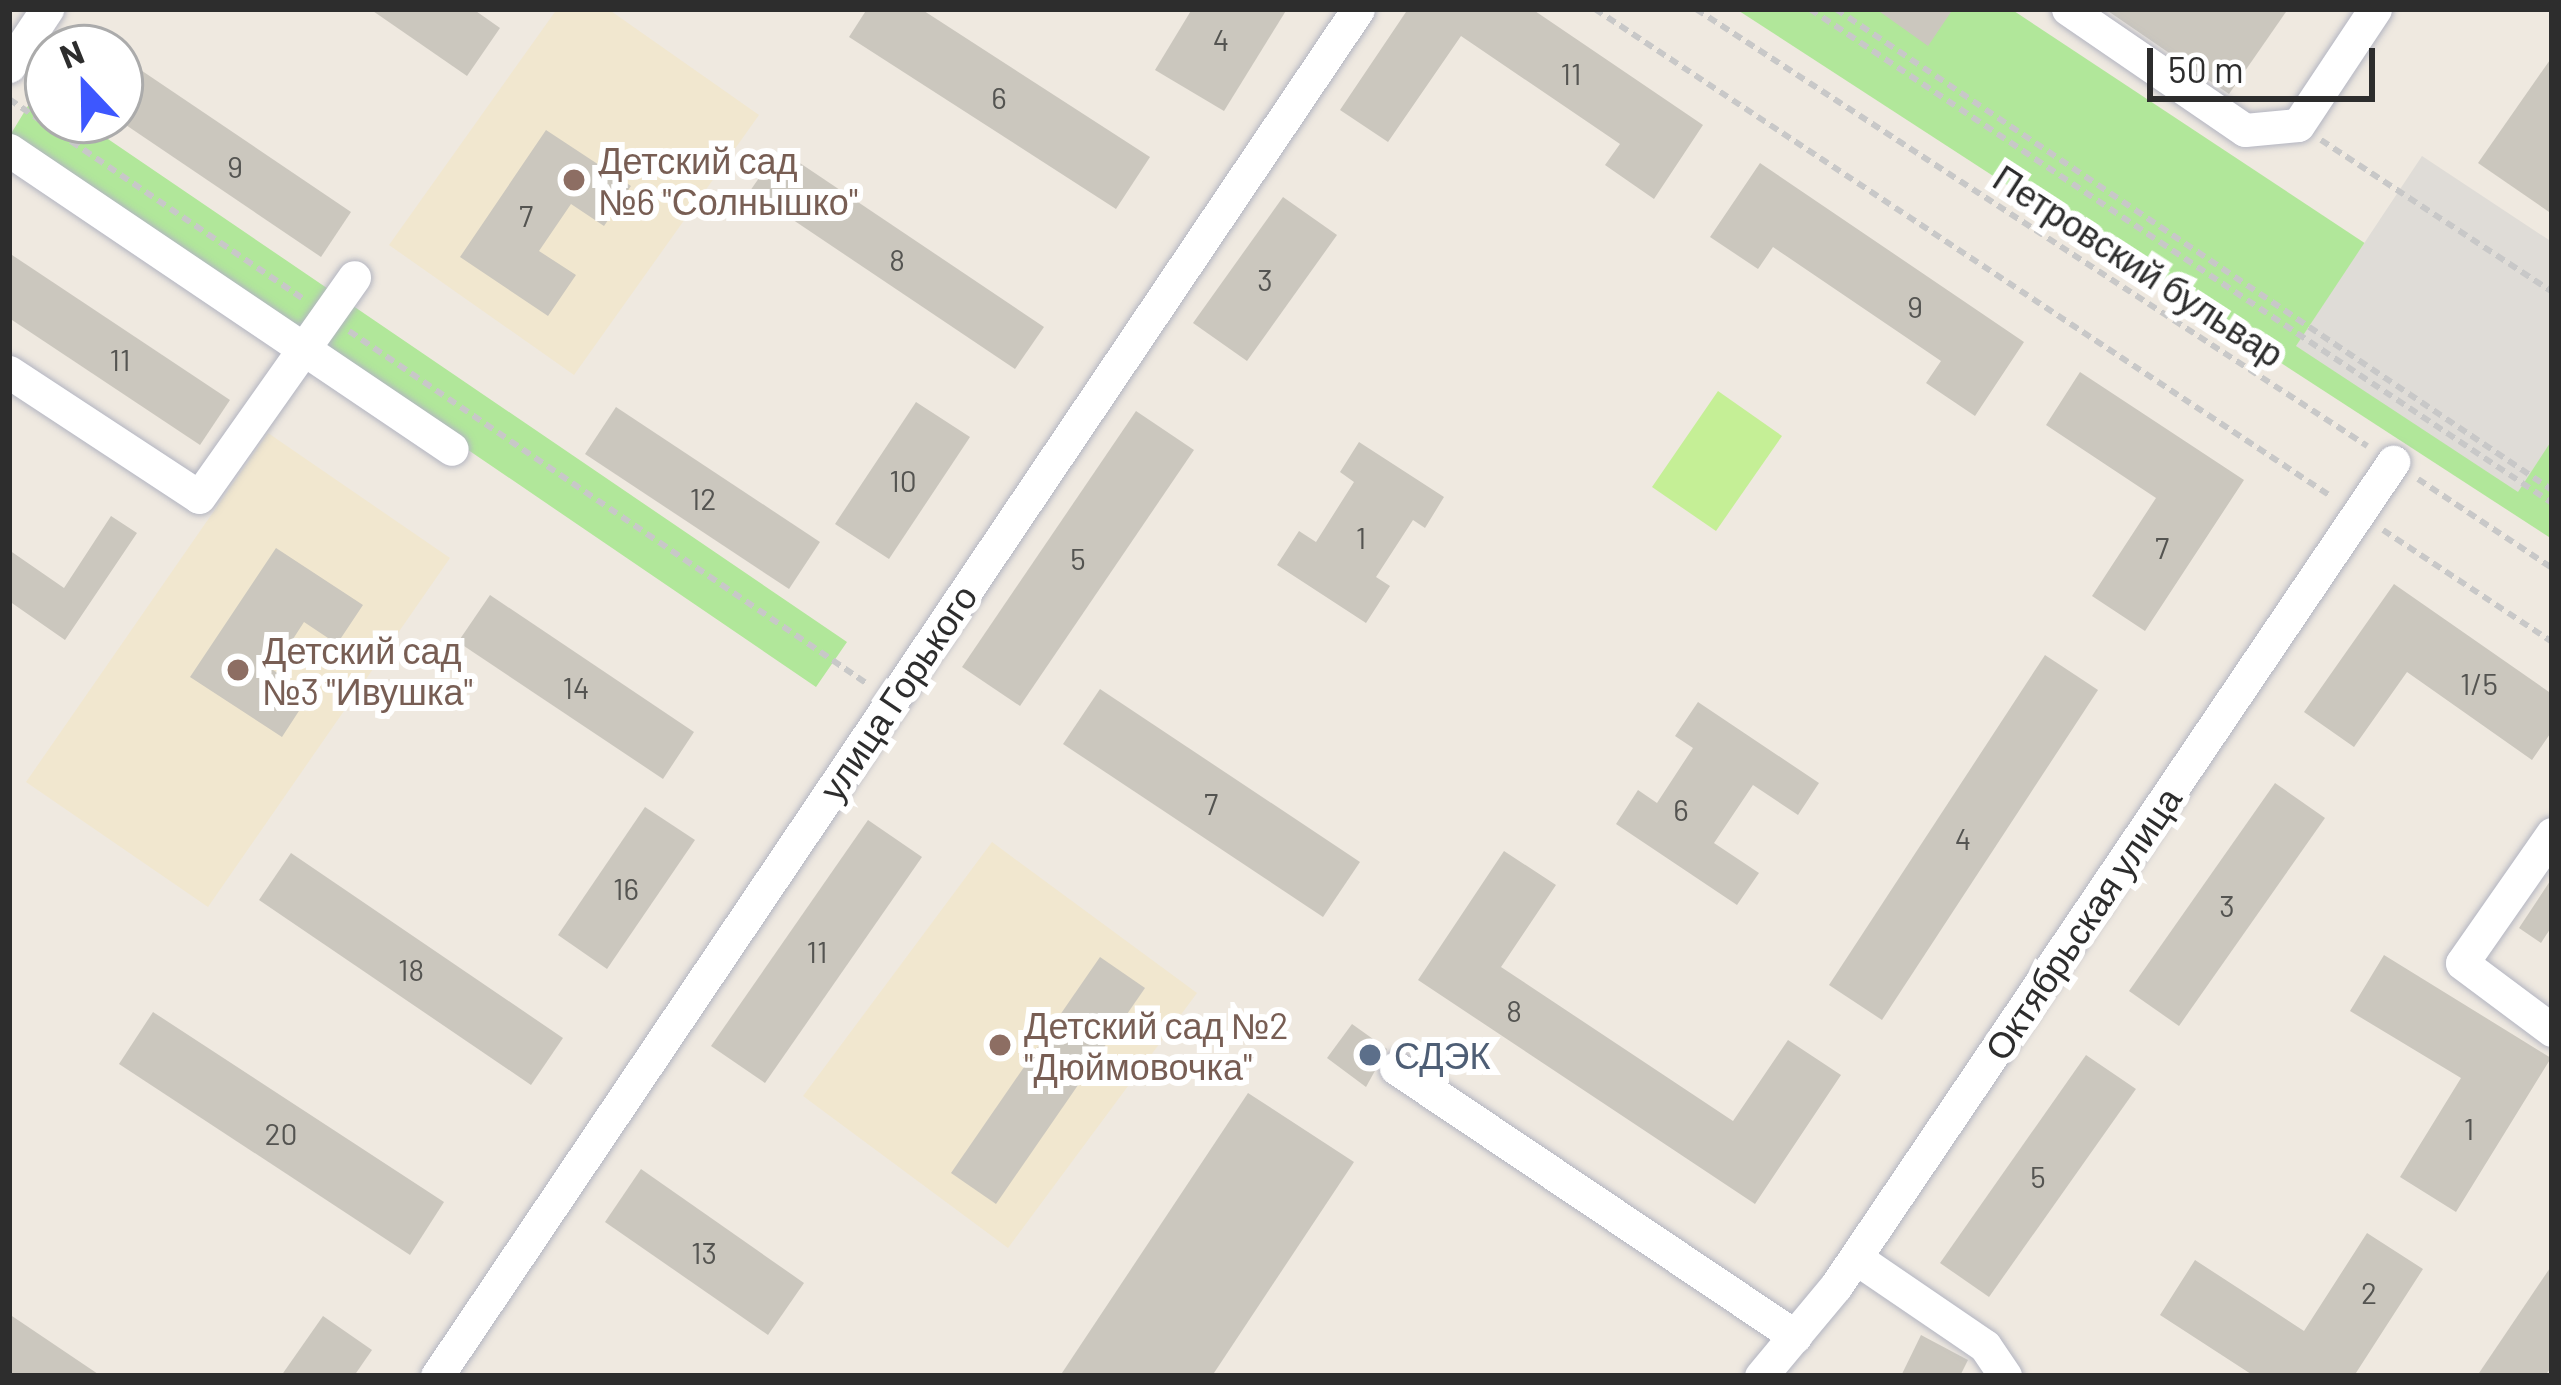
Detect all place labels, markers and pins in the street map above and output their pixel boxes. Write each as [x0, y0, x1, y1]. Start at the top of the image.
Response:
place label: Детский сад №6 "Солнышко" [598, 137, 858, 222]
marker: Детский сад №6 "Солнышко" [561, 167, 587, 193]
place label: Детский сад №3 "Ивушка" [262, 627, 473, 712]
marker: Детский сад №3 "Ивушка" [225, 657, 251, 683]
place label: Детский сад №2 "Дюймовочка" [1024, 1002, 1289, 1087]
marker: Детский сад №2 "Дюймовочка" [987, 1032, 1013, 1058]
place label: СДЭК [1394, 1033, 1490, 1077]
marker: СДЭК [1357, 1042, 1383, 1068]

